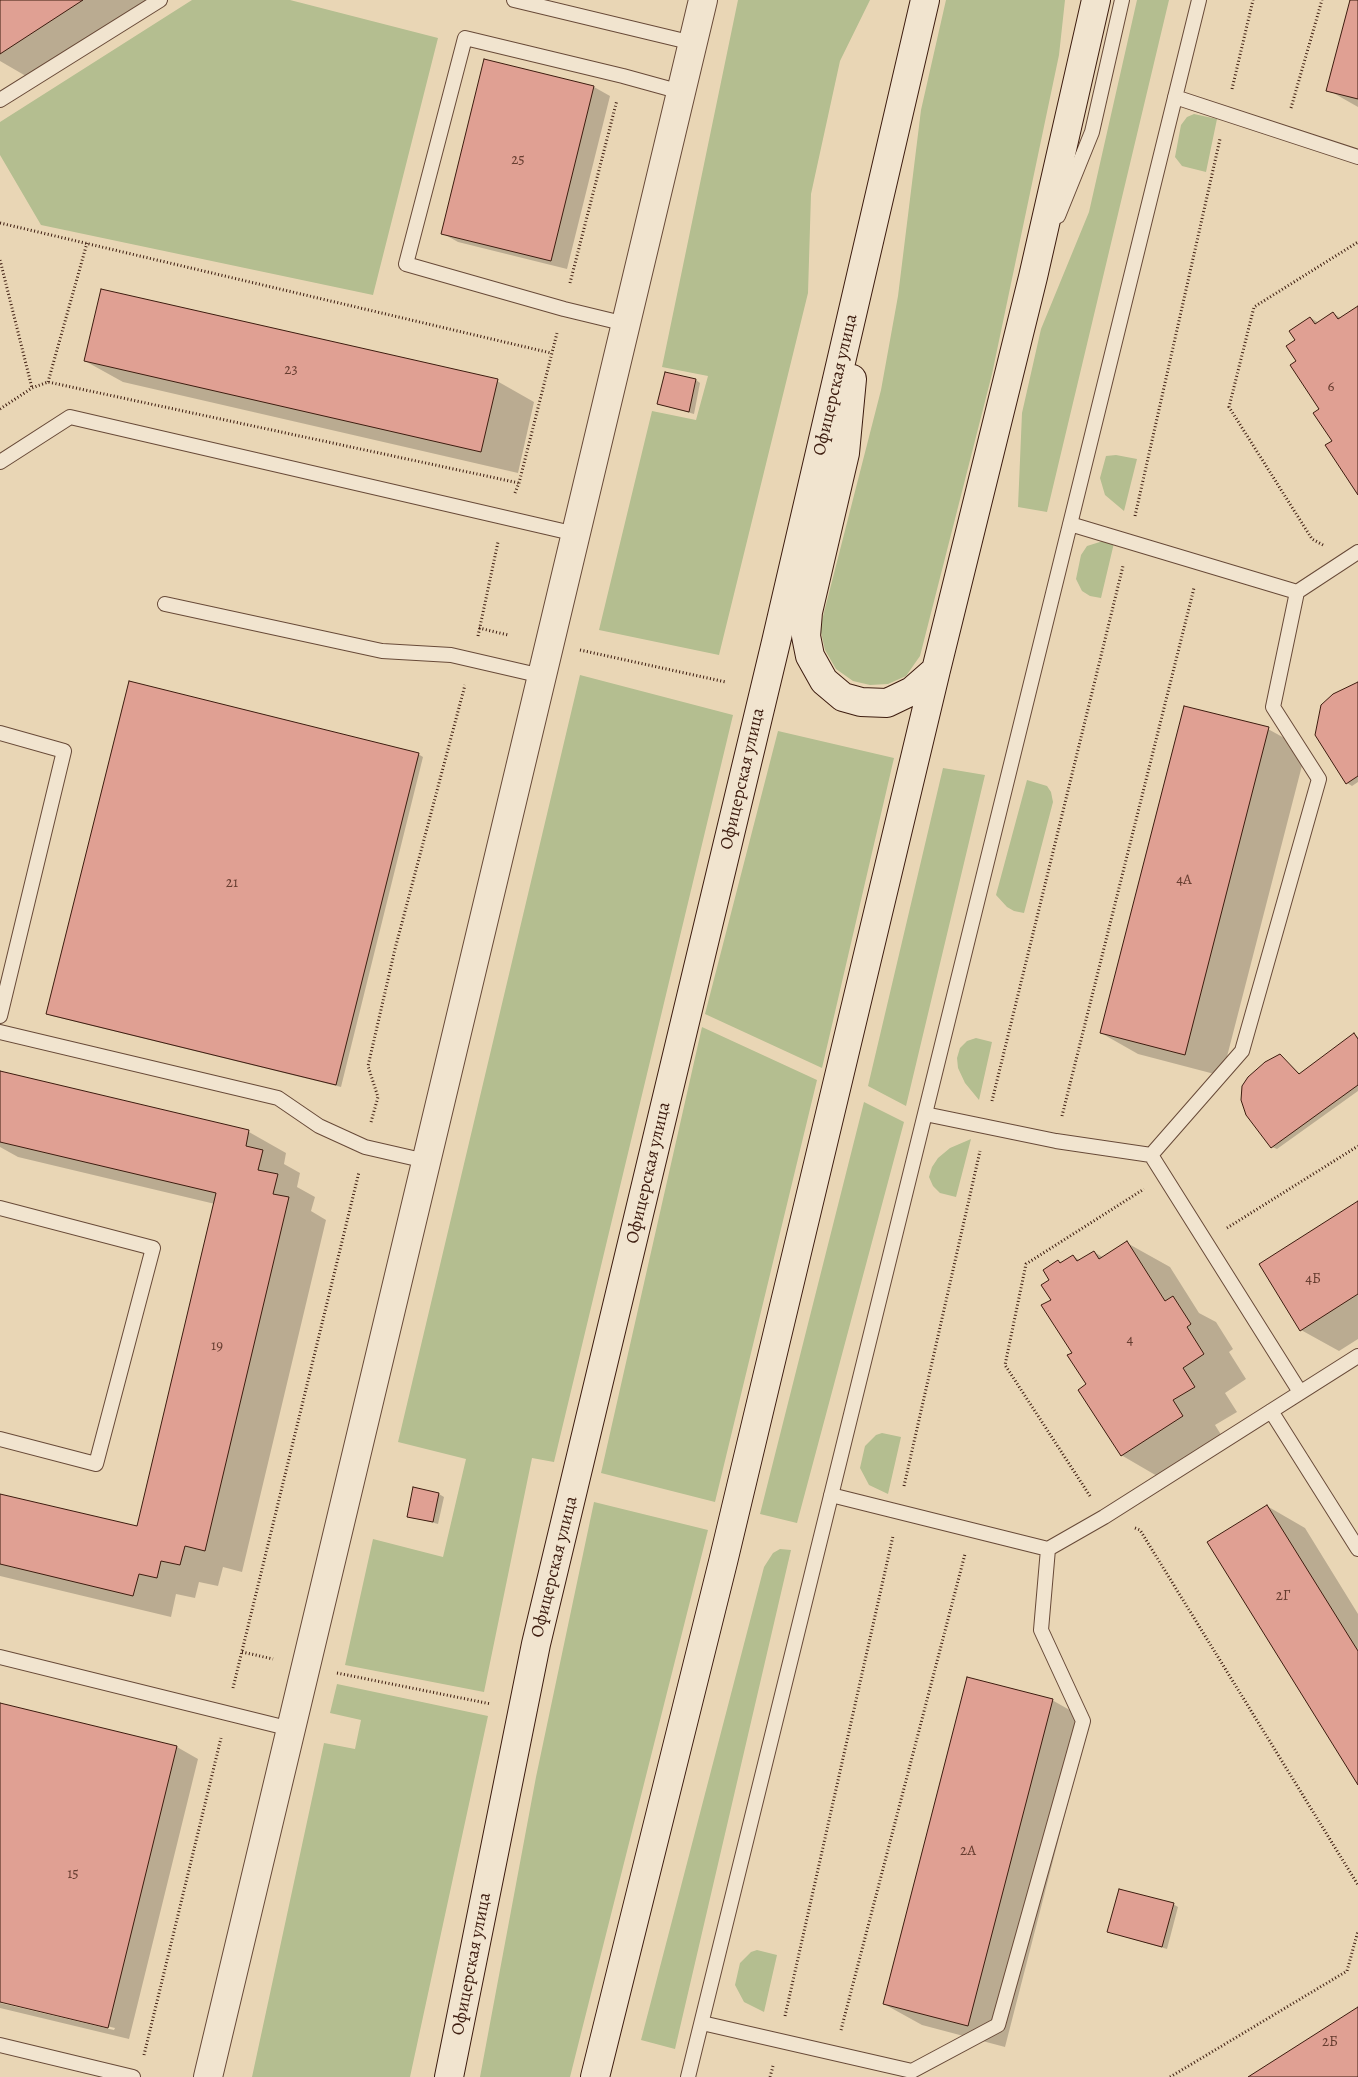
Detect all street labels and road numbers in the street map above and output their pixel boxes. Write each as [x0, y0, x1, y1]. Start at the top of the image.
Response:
street label: Офицерская улица [809, 312, 863, 458]
street label: Офицерская улица [716, 706, 770, 852]
street label: Офицерская улица [622, 1100, 676, 1246]
street label: Офицерская улица [527, 1494, 583, 1640]
street label: Офицерская улица [448, 1891, 496, 2037]

